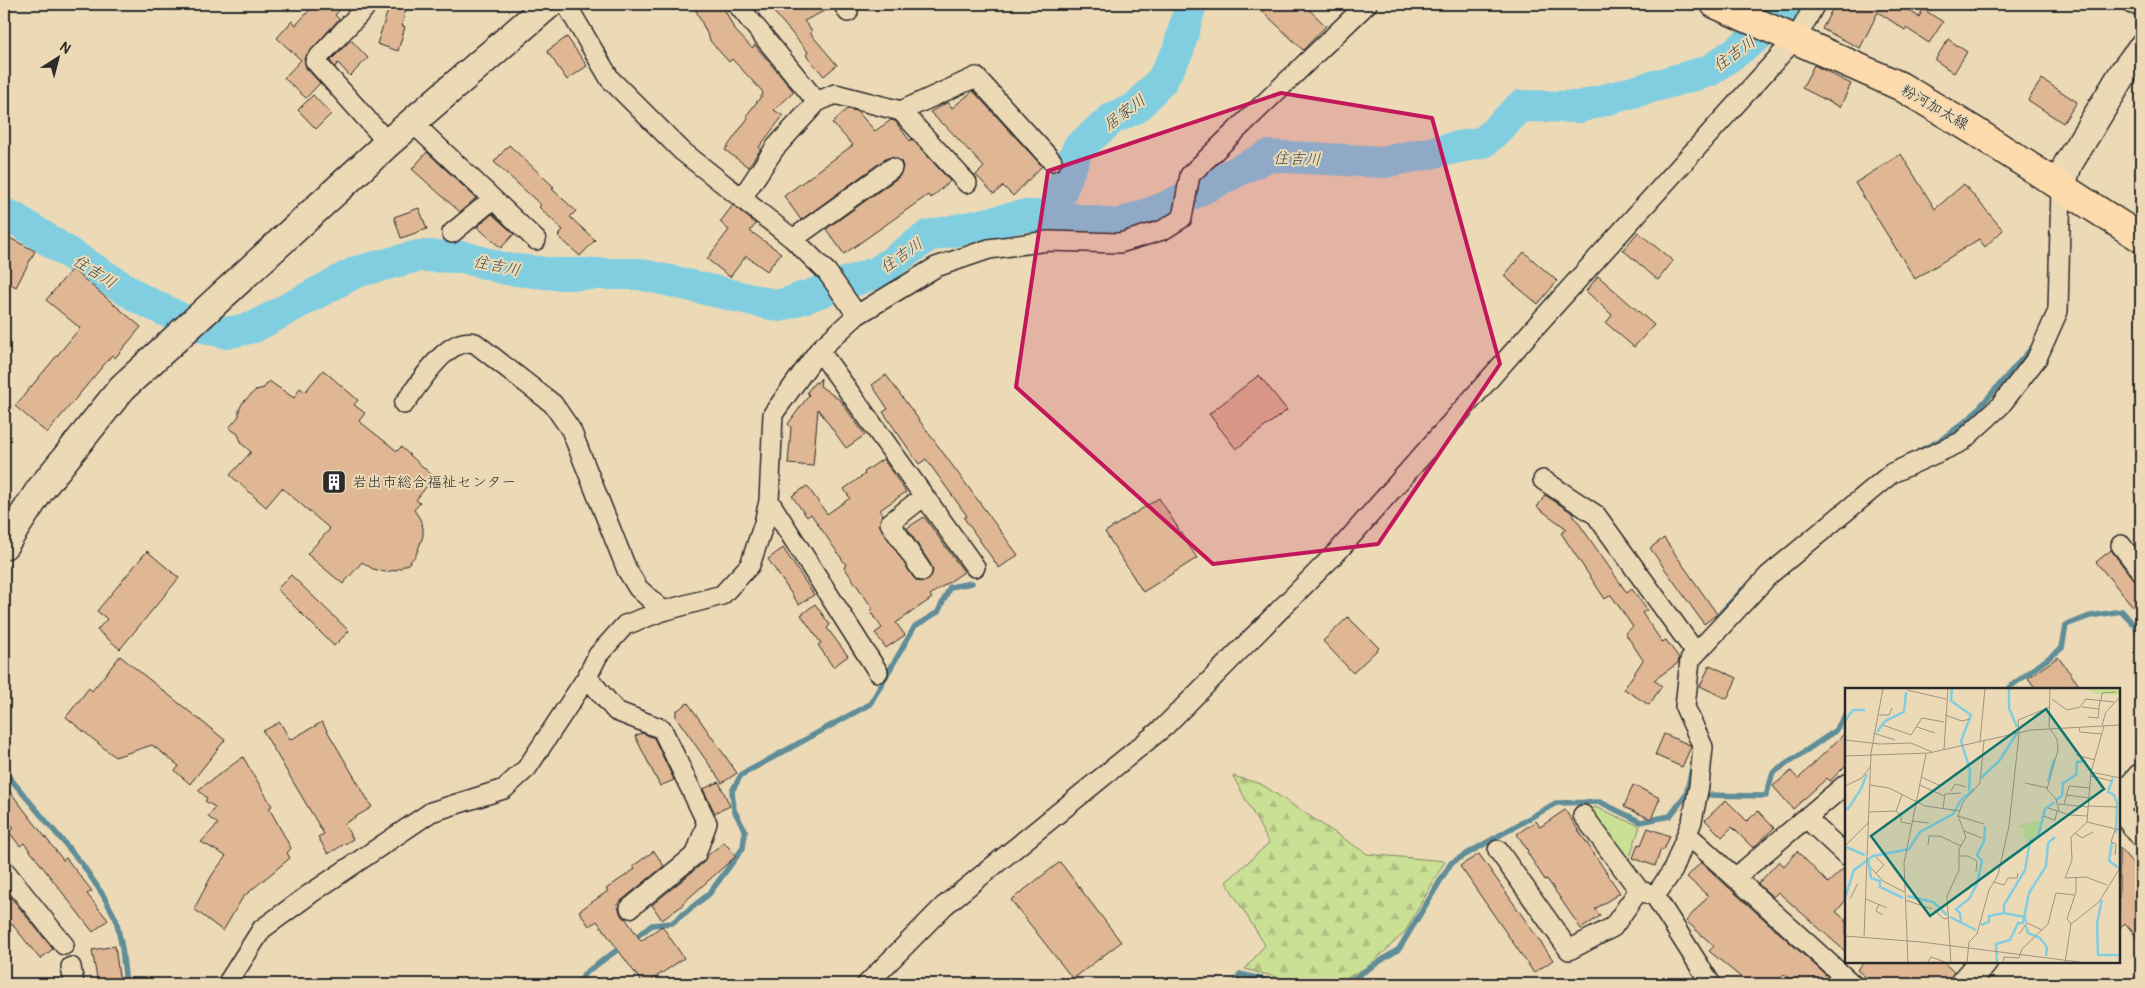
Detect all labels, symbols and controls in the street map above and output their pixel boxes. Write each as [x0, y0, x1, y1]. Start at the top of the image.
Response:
north arrow [32, 32, 82, 82]
water label: 住吉川 [1709, 32, 1760, 76]
text: N [57, 38, 74, 58]
street label: 粉河加太線 [1898, 80, 1972, 134]
water label: 居家川 [1099, 90, 1150, 135]
water label: 住吉川 [1273, 148, 1321, 170]
water label: 住吉川 [876, 234, 927, 278]
water label: 住吉川 [69, 251, 120, 293]
water label: 住吉川 [471, 251, 522, 281]
building icon: 岩出市総合福祉センター [321, 469, 347, 495]
place label: 岩出市総合福祉センター [352, 473, 516, 492]
inset map [1845, 688, 2120, 963]

